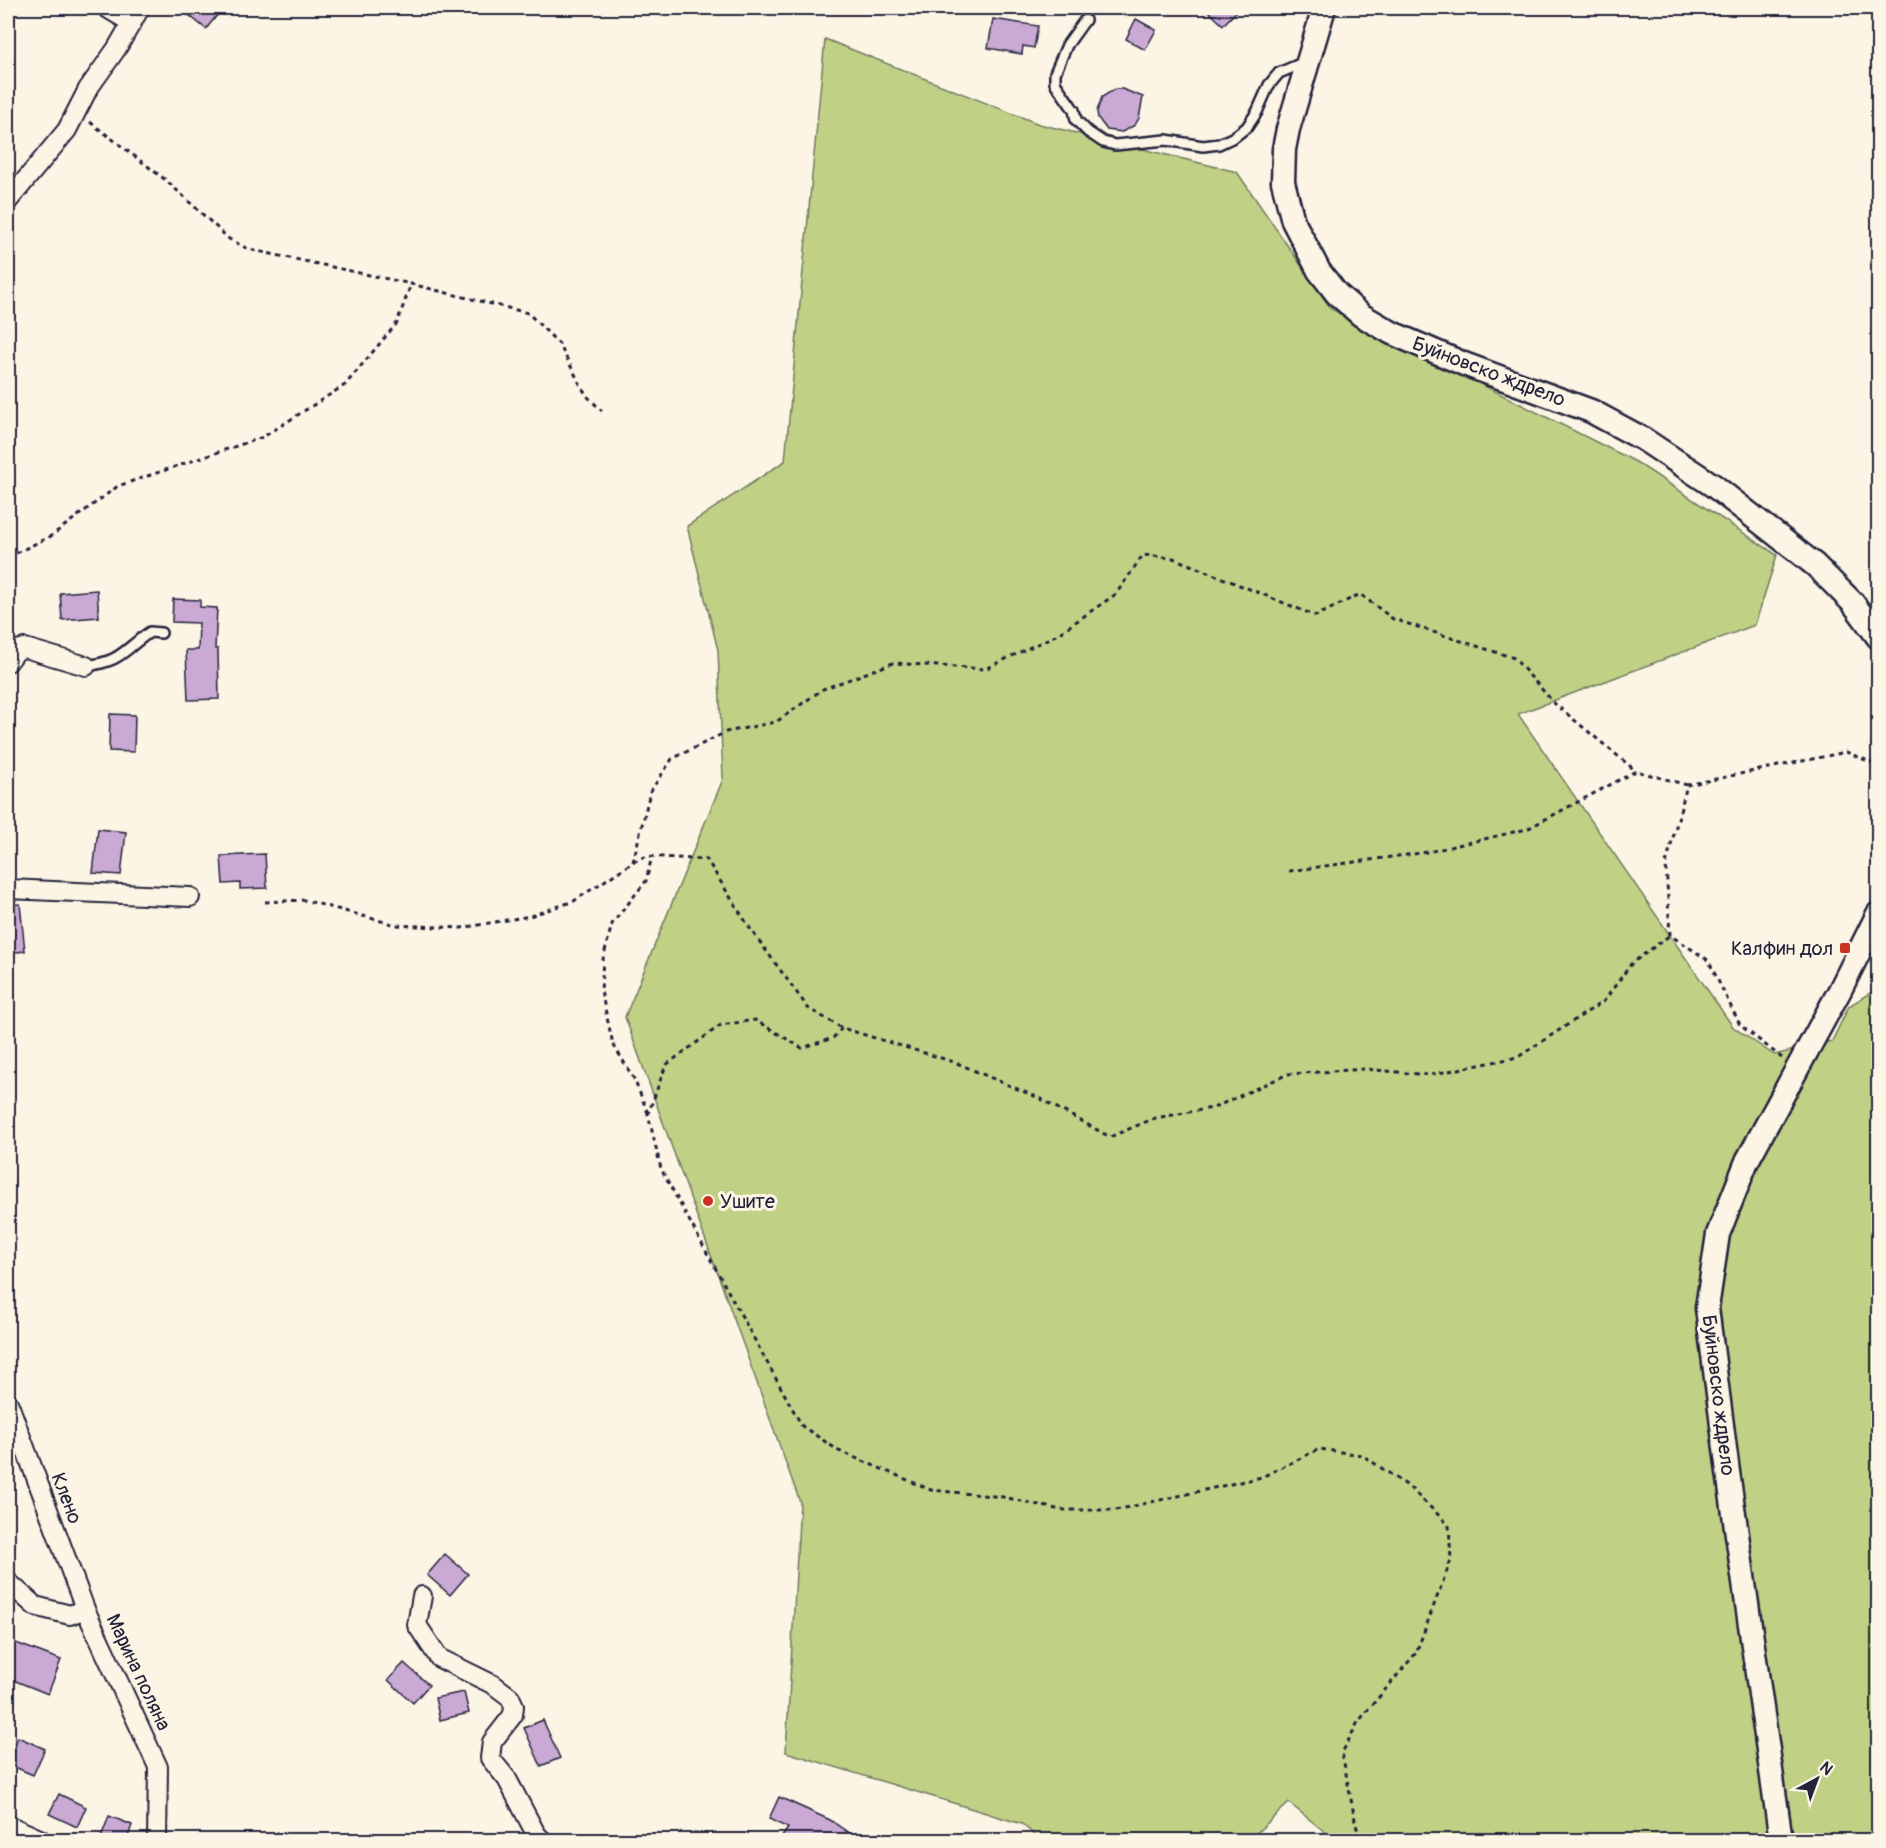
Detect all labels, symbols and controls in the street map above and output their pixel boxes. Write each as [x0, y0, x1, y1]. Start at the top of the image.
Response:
street label: Буйновско ждрело [1409, 331, 1569, 412]
place label: Калфин дол [1731, 936, 1833, 961]
marker: Калфин дол [1838, 941, 1852, 955]
place label: Ушите [720, 1189, 775, 1214]
marker: Ушите [701, 1194, 715, 1208]
street label: Буйновско ждрело [1696, 1313, 1741, 1477]
street label: Клено [45, 1469, 88, 1527]
street label: Марина поляна [101, 1610, 176, 1734]
north arrow [1787, 1749, 1847, 1809]
text: N [1816, 1757, 1837, 1780]

